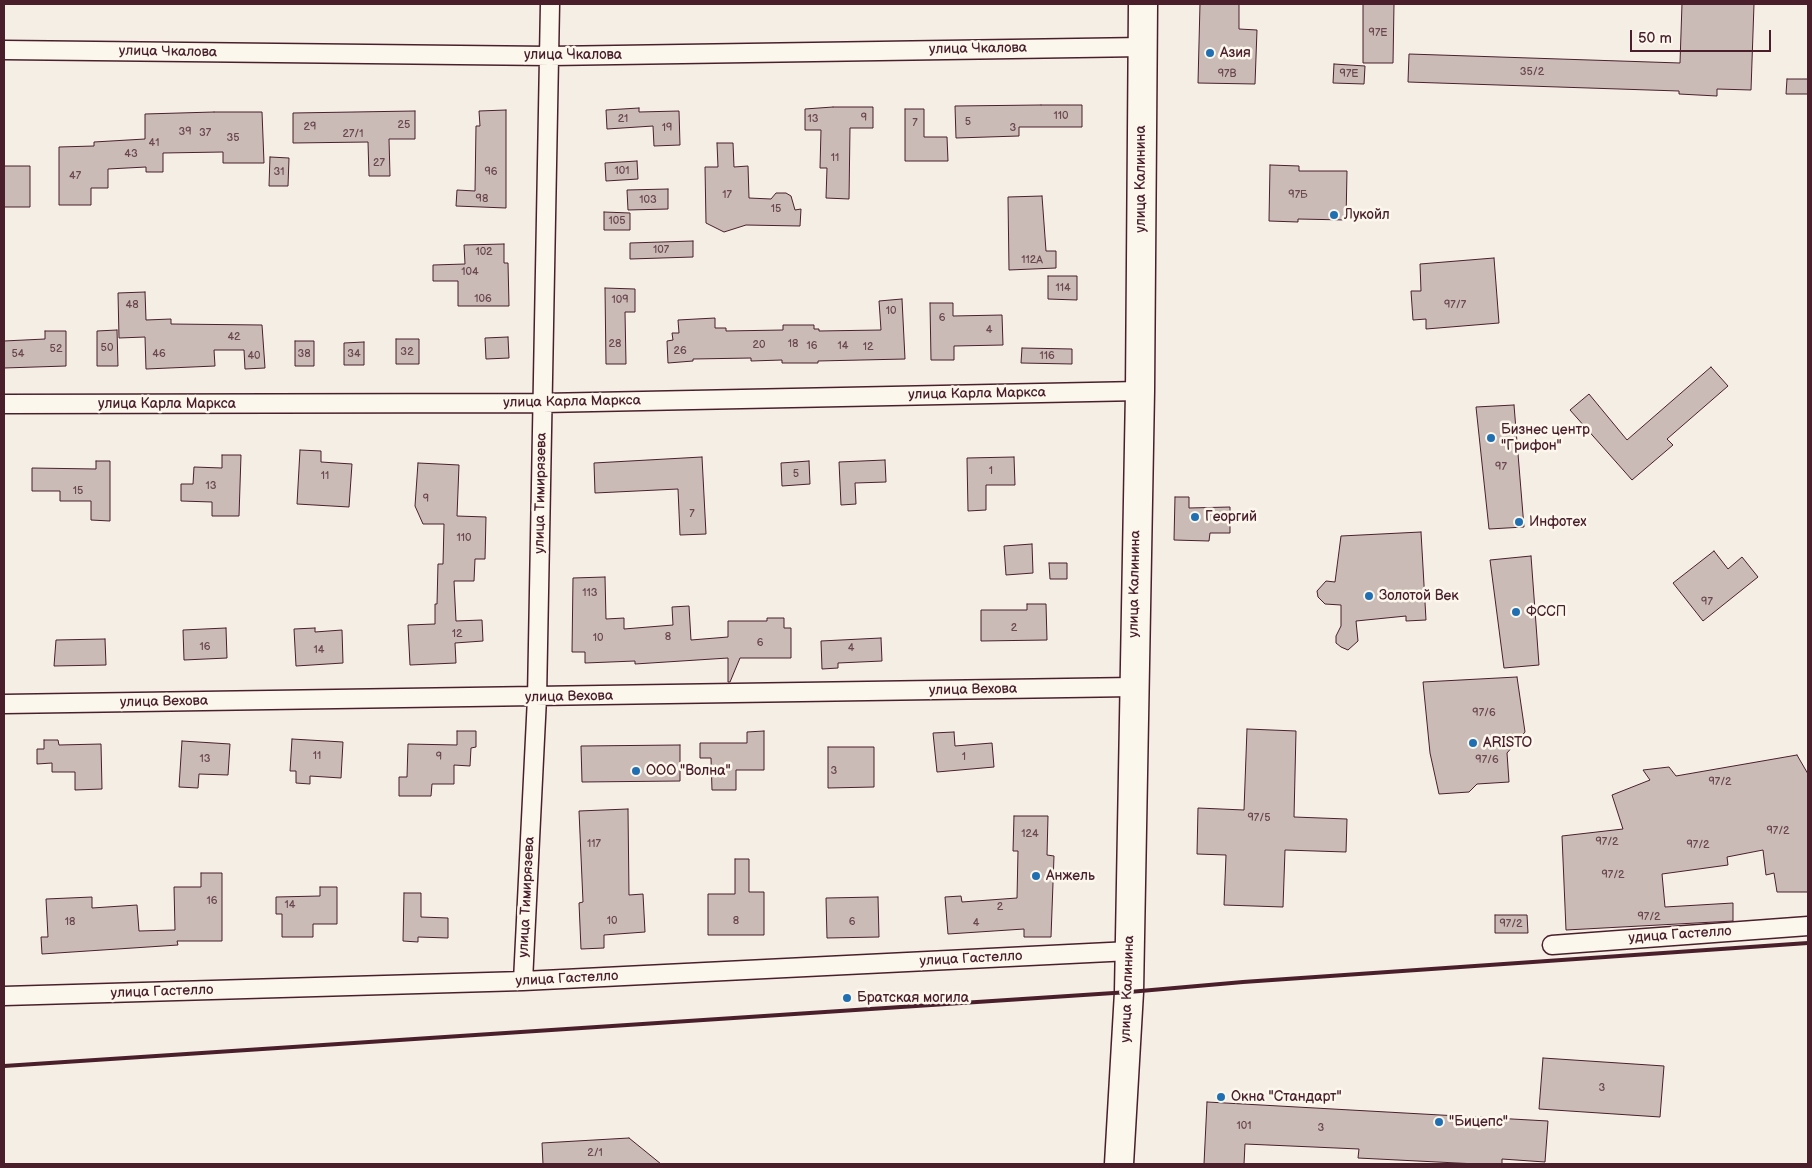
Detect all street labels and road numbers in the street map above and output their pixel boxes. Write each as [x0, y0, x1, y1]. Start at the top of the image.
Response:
street label: улица Чкалова [929, 40, 1027, 58]
street label: улица Чкалова [119, 43, 217, 61]
street label: улица Чкалова [524, 47, 622, 63]
street label: улица Калинина [1133, 125, 1149, 233]
street label: улица Карла Маркса [908, 384, 1046, 404]
street label: улица Карла Маркса [503, 392, 641, 412]
street label: улица Карла Маркса [98, 396, 236, 412]
street label: улица Тимирязева [532, 432, 550, 554]
street label: улица Калинина [1126, 530, 1144, 638]
street label: улица Вехова [929, 681, 1017, 699]
street label: улица Вехова [525, 688, 613, 706]
street label: улица Вехова [120, 693, 208, 711]
street label: улица Тимирязева [515, 836, 539, 958]
street label: удица Гастелло [1628, 923, 1732, 947]
street label: улица Калинина [1118, 935, 1138, 1043]
street label: улица Гастелло [919, 948, 1023, 970]
street label: улица Гастелло [515, 968, 619, 990]
street label: улица Гастелло [110, 982, 214, 1002]

